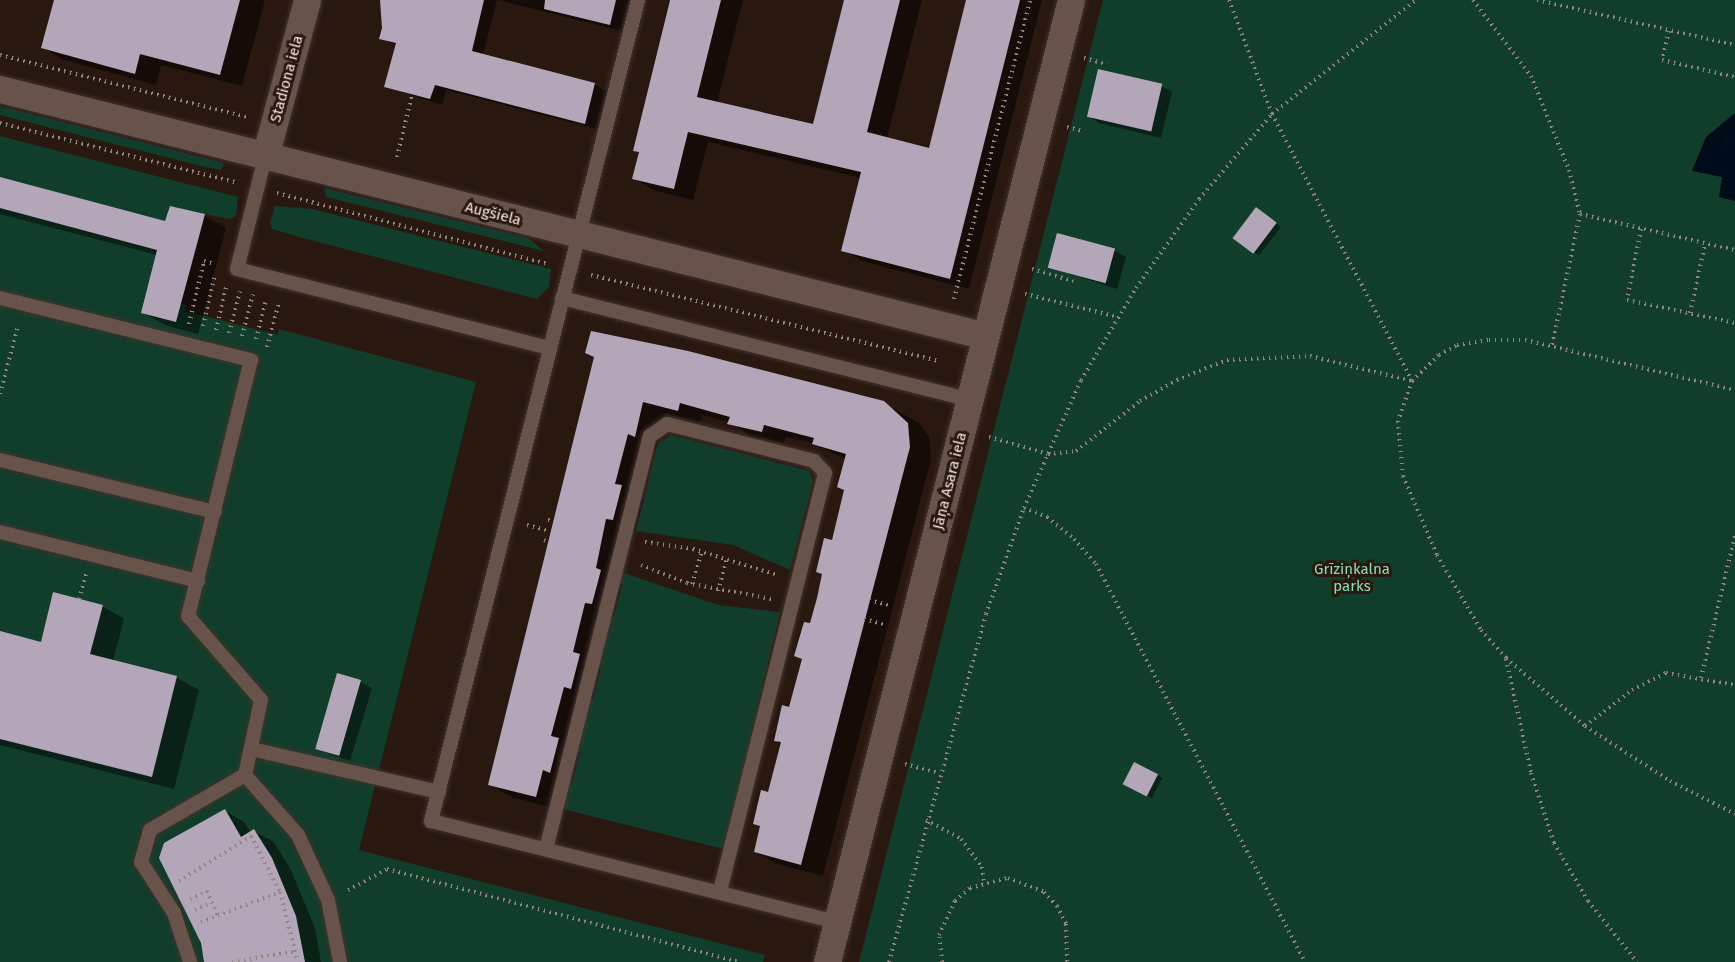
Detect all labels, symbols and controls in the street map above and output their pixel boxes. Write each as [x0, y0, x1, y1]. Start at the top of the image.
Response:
street label: Stadiona iela [267, 33, 307, 125]
street label: Augšiela [463, 198, 523, 230]
street label: Jāņa Asara iela [929, 431, 971, 531]
park label: Grīziņkalna parks [1314, 560, 1390, 595]

